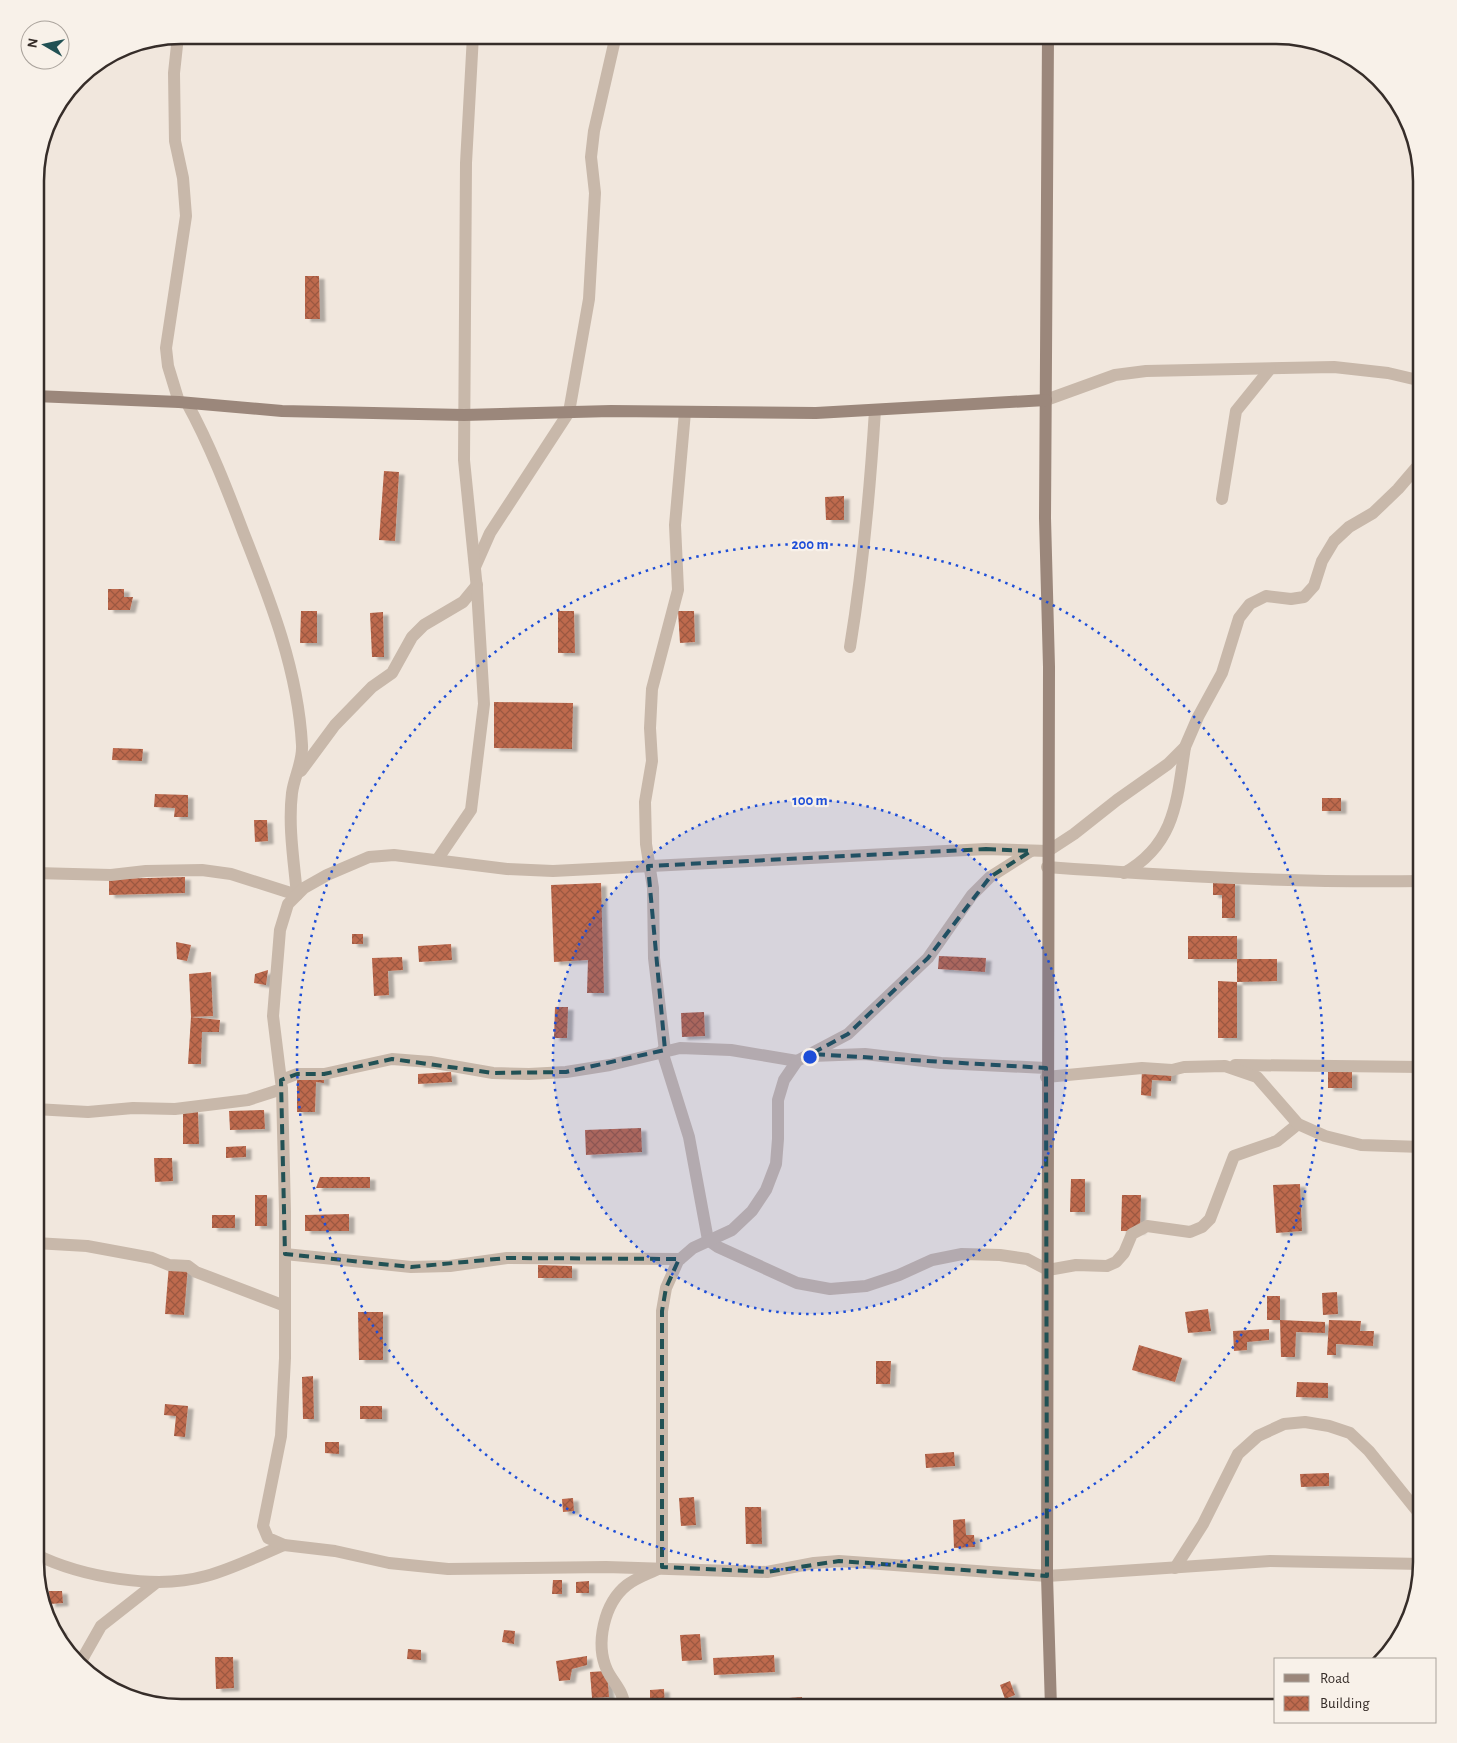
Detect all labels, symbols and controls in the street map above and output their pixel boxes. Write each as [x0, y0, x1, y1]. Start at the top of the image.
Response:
north arrow [20, 20, 70, 70]
text: N [25, 37, 41, 49]
text: 200 m [791, 537, 829, 552]
text: 100 m [792, 793, 828, 808]
centre of rings [801, 1048, 819, 1066]
legend [1274, 1658, 1437, 1723]
text: Road [1320, 1671, 1350, 1686]
text: Building [1320, 1696, 1370, 1711]

